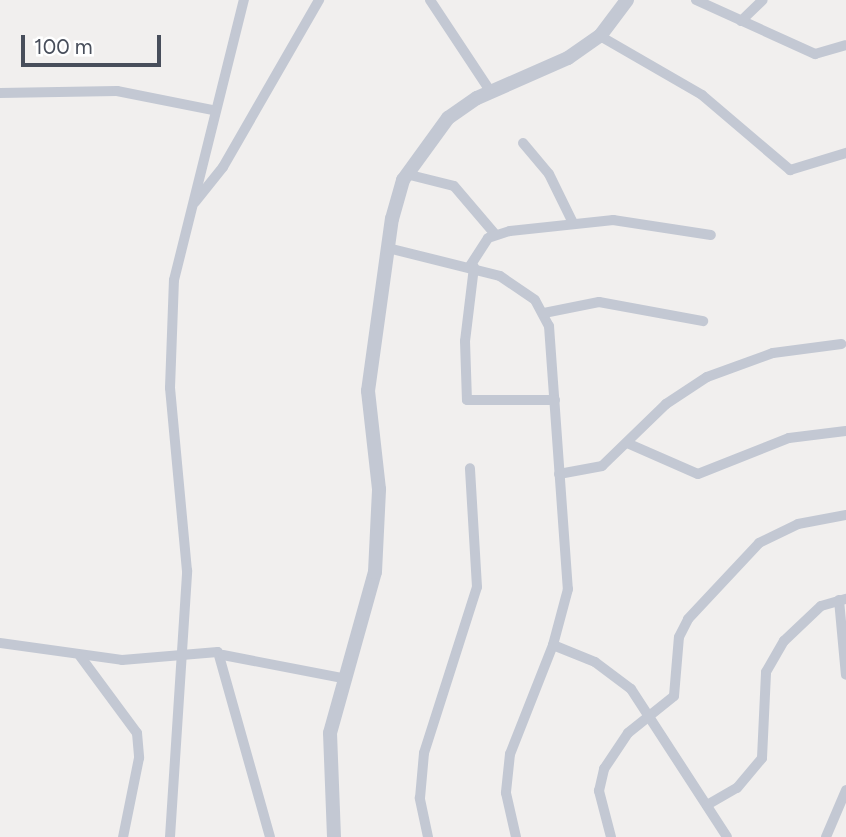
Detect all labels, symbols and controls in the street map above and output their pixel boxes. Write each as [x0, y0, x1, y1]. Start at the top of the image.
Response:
scale bar [24, 21, 164, 65]
text: 100 m [34, 34, 93, 59]

